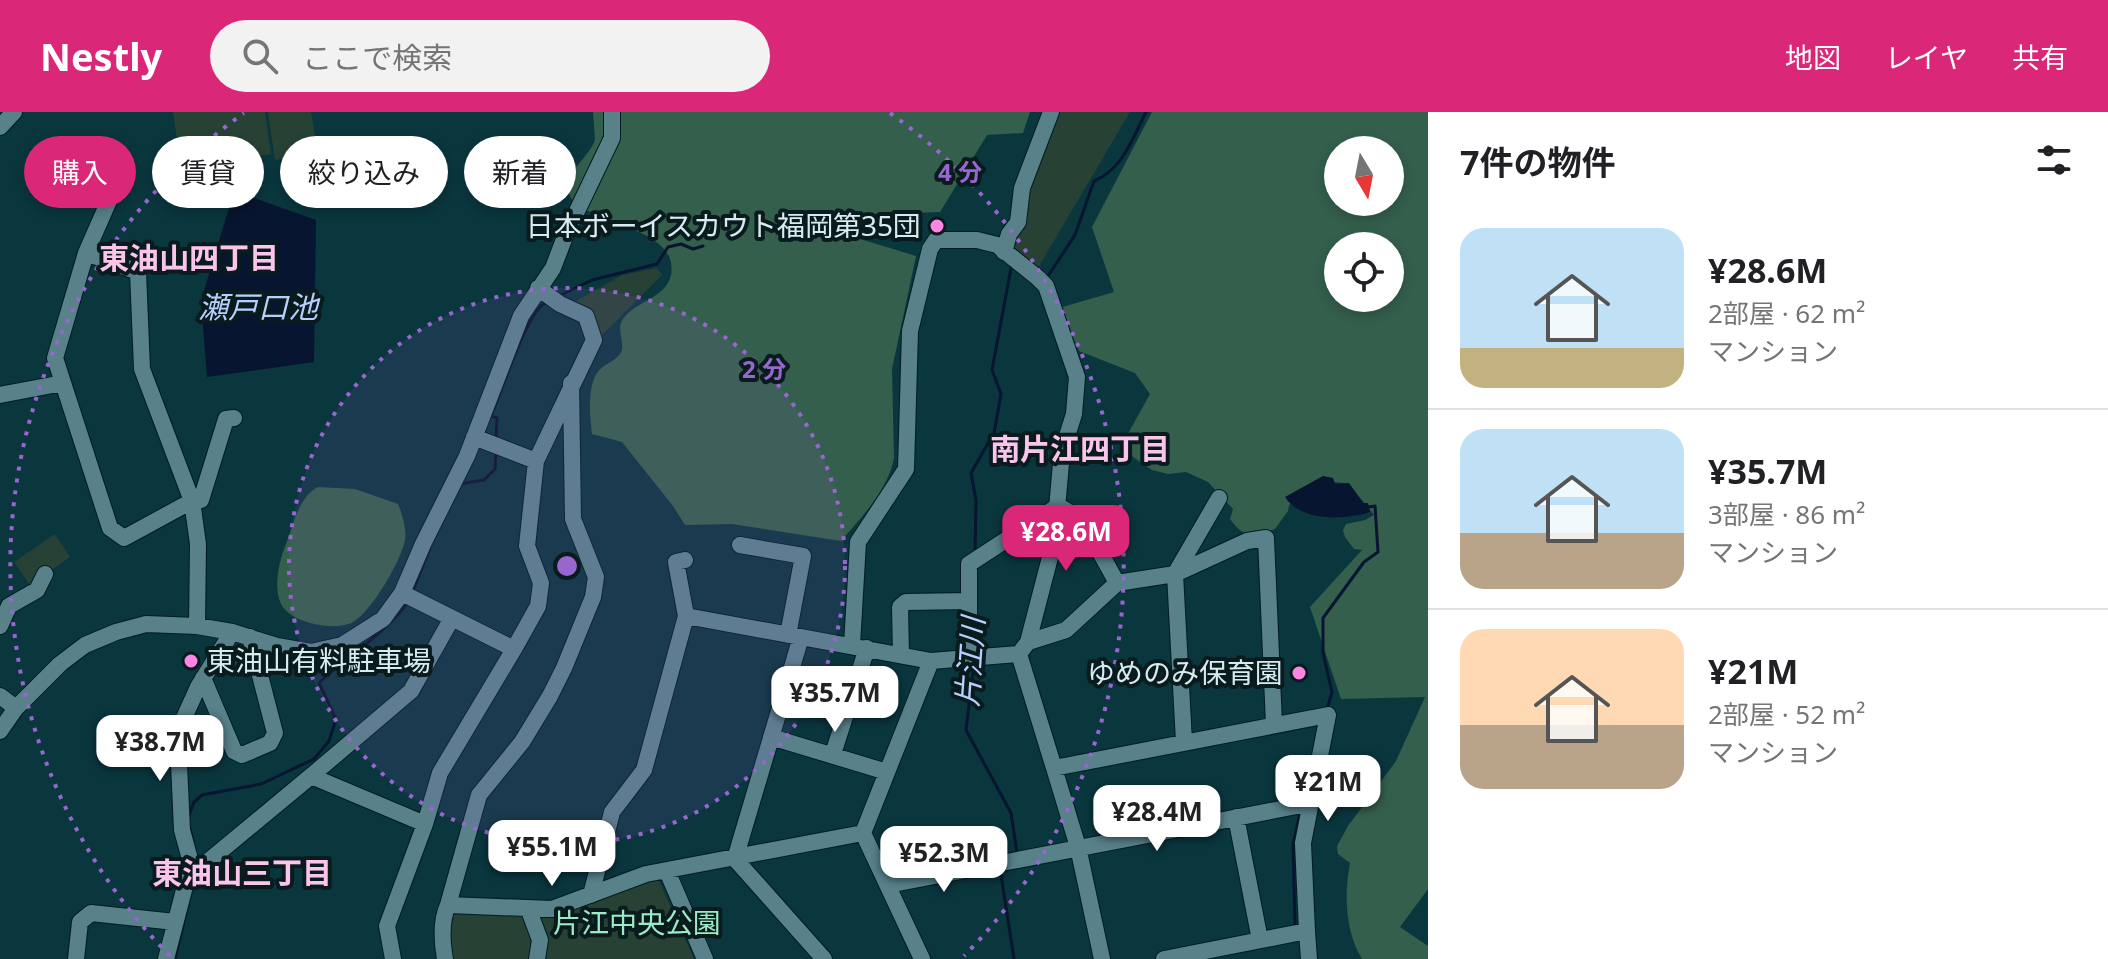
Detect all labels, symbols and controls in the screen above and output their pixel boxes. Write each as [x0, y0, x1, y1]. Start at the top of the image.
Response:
search box [210, 20, 770, 92]
text: Nestly [40, 30, 162, 82]
icon: search [238, 34, 282, 78]
text: ここで検索 [302, 37, 452, 78]
text: 地図 [1785, 38, 1841, 76]
text: レイヤ [1885, 38, 1968, 76]
text: 共有 [2012, 38, 2068, 76]
chip: 購入 [24, 136, 136, 208]
chip: 賃貸 [152, 136, 264, 208]
chip: 絞り込み [280, 136, 448, 208]
chip: 新着 [464, 136, 576, 208]
north arrow [1324, 136, 1404, 216]
map controls [1324, 136, 1404, 312]
icon: filters [2032, 138, 2076, 182]
text: 7件の物件 [1460, 139, 1615, 185]
text: 4 分 [938, 155, 982, 188]
place label: 日本ボーイスカウト福岡第35団 [526, 206, 921, 244]
marker: 日本ボーイスカウト福岡第35団 [928, 217, 946, 235]
button: locate [1324, 232, 1404, 312]
district label: 東油山四丁目 [99, 237, 279, 278]
text: ¥28.6M [1708, 247, 1827, 293]
icon: home [1524, 260, 1620, 356]
water label: 瀬戸口池 [198, 286, 321, 327]
text: 2部屋 · 62 m² [1708, 295, 1865, 331]
text: マンション [1708, 333, 1838, 369]
text: 2 分 [742, 352, 786, 385]
district label: 南片江四丁目 [990, 428, 1170, 469]
text: ¥35.7M [1708, 448, 1827, 494]
icon: home [1524, 461, 1620, 557]
text: 3部屋 · 86 m² [1708, 496, 1865, 532]
pin: ¥28.6M [1001, 505, 1131, 573]
text: ¥28.6M [1020, 513, 1112, 549]
text: マンション [1708, 534, 1838, 570]
centre of rings [553, 552, 581, 580]
water label: 片江川 [946, 613, 993, 708]
place label: 東油山有料駐車場 [207, 641, 431, 679]
text: ¥21M [1708, 648, 1798, 694]
marker: 東油山有料駐車場 [182, 652, 200, 670]
place label: ゆめのみ保育園 [1087, 653, 1283, 691]
icon: home [1524, 661, 1620, 757]
marker: ゆめのみ保育園 [1290, 664, 1308, 682]
pin: ¥35.7M [770, 666, 900, 734]
text: ¥35.7M [789, 674, 881, 710]
text: 2部屋 · 52 m² [1708, 696, 1865, 732]
pin: ¥38.7M [95, 715, 225, 783]
text: ¥38.7M [114, 723, 206, 759]
text: マンション [1708, 734, 1838, 770]
pin: ¥21M [1281, 755, 1375, 823]
text: ¥21M [1293, 763, 1363, 799]
pin: ¥28.4M [1092, 785, 1222, 853]
text: ¥28.4M [1111, 793, 1203, 829]
pin: ¥55.1M [487, 820, 617, 888]
pin: ¥52.3M [879, 826, 1009, 894]
text: ¥55.1M [506, 828, 598, 864]
text: ¥52.3M [898, 834, 990, 870]
district label: 東油山三丁目 [152, 852, 332, 893]
park label: 片江中央公園 [553, 903, 721, 941]

